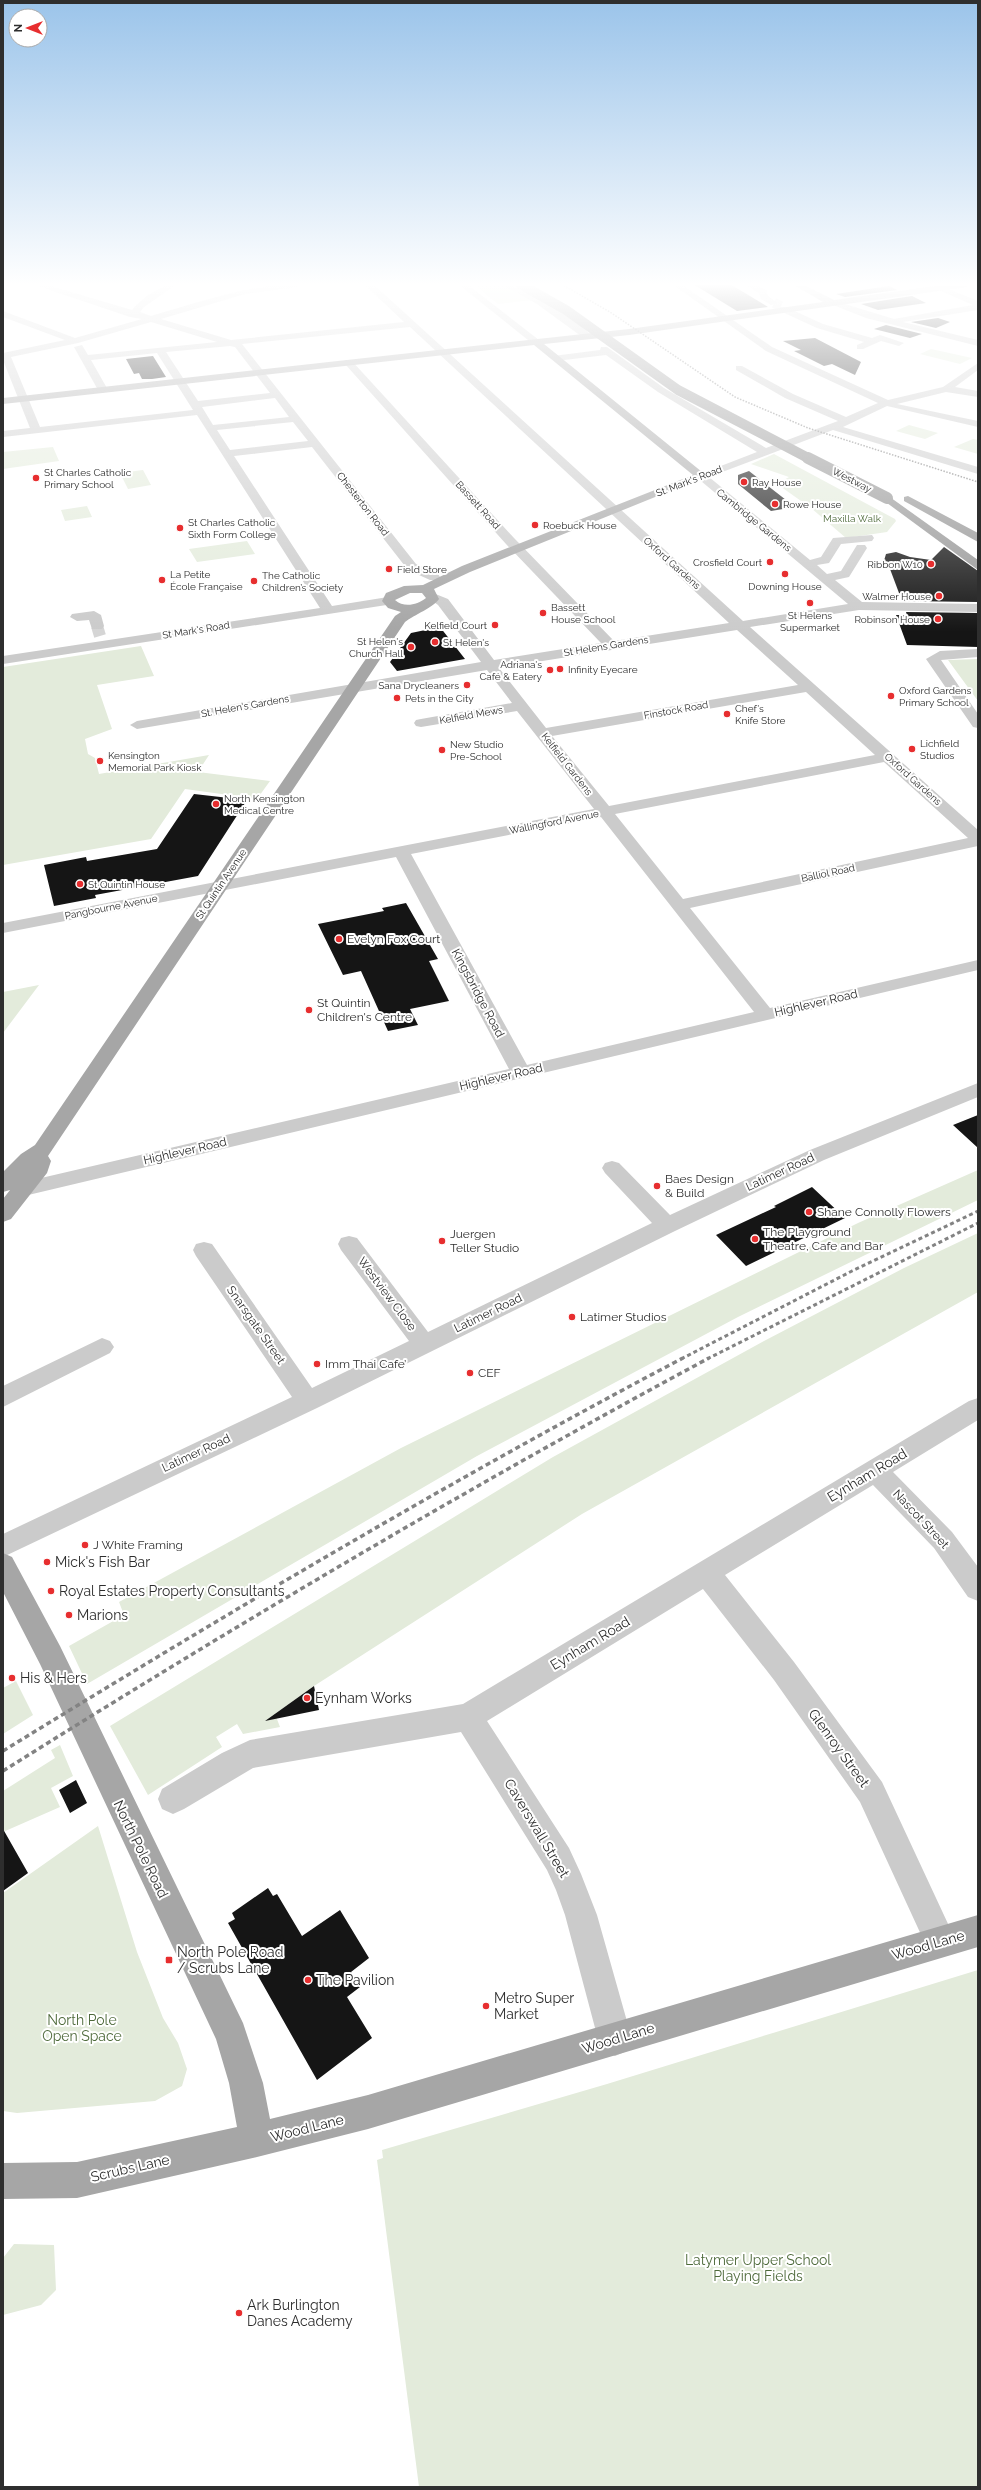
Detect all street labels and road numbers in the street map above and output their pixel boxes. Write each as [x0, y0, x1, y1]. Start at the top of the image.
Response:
street label: St. Mark's Road [654, 463, 724, 499]
street label: Westway [831, 465, 874, 495]
street label: Chesterton Road [335, 470, 391, 538]
street label: Bassett Road [454, 479, 502, 531]
street label: Cambridge Gardens [714, 486, 794, 554]
street label: Oxford Gardens [641, 535, 703, 591]
street label: St Mark's Road [162, 619, 230, 641]
street label: St Helens Gardens [563, 634, 649, 658]
street label: St. Helen's Gardens [200, 693, 290, 719]
street label: Finstock Road [643, 699, 709, 721]
street label: Kelfield Mews [438, 704, 504, 726]
street label: Kelfield Gardens [539, 731, 595, 797]
street label: Oxford Gardens [882, 751, 944, 807]
street label: Wallingford Avenue [508, 808, 600, 836]
street label: St Quintin Avenue [194, 847, 249, 921]
street label: Balliol Road [800, 862, 856, 884]
street label: Pangbourne Avenue [64, 893, 158, 921]
street label: Kingsbridge Road [449, 946, 507, 1040]
street label: Highlever Road [773, 987, 859, 1019]
street label: Highlever Road [458, 1061, 544, 1093]
street label: Highlever Road [142, 1135, 228, 1167]
street label: Latimer Road [744, 1150, 816, 1194]
street label: Westview Close [355, 1254, 419, 1334]
street label: Snarsgate Street [224, 1283, 288, 1367]
street label: Latimer Road [452, 1290, 524, 1336]
street label: Latimer Road [160, 1431, 232, 1475]
street label: Eynham Road [824, 1445, 910, 1505]
street label: Nascot Street [890, 1487, 952, 1551]
street label: Eynham Road [547, 1613, 633, 1673]
street label: Glenroy Street [805, 1706, 873, 1790]
street label: Caverswall Street [501, 1776, 573, 1881]
street label: North Pole Road [110, 1798, 172, 1900]
street label: Wood Lane [890, 1927, 966, 1963]
street label: Wood Lane [580, 2019, 656, 2057]
street label: Wood Lane [269, 2111, 345, 2145]
street label: Scrubs Lane [89, 2151, 171, 2185]

